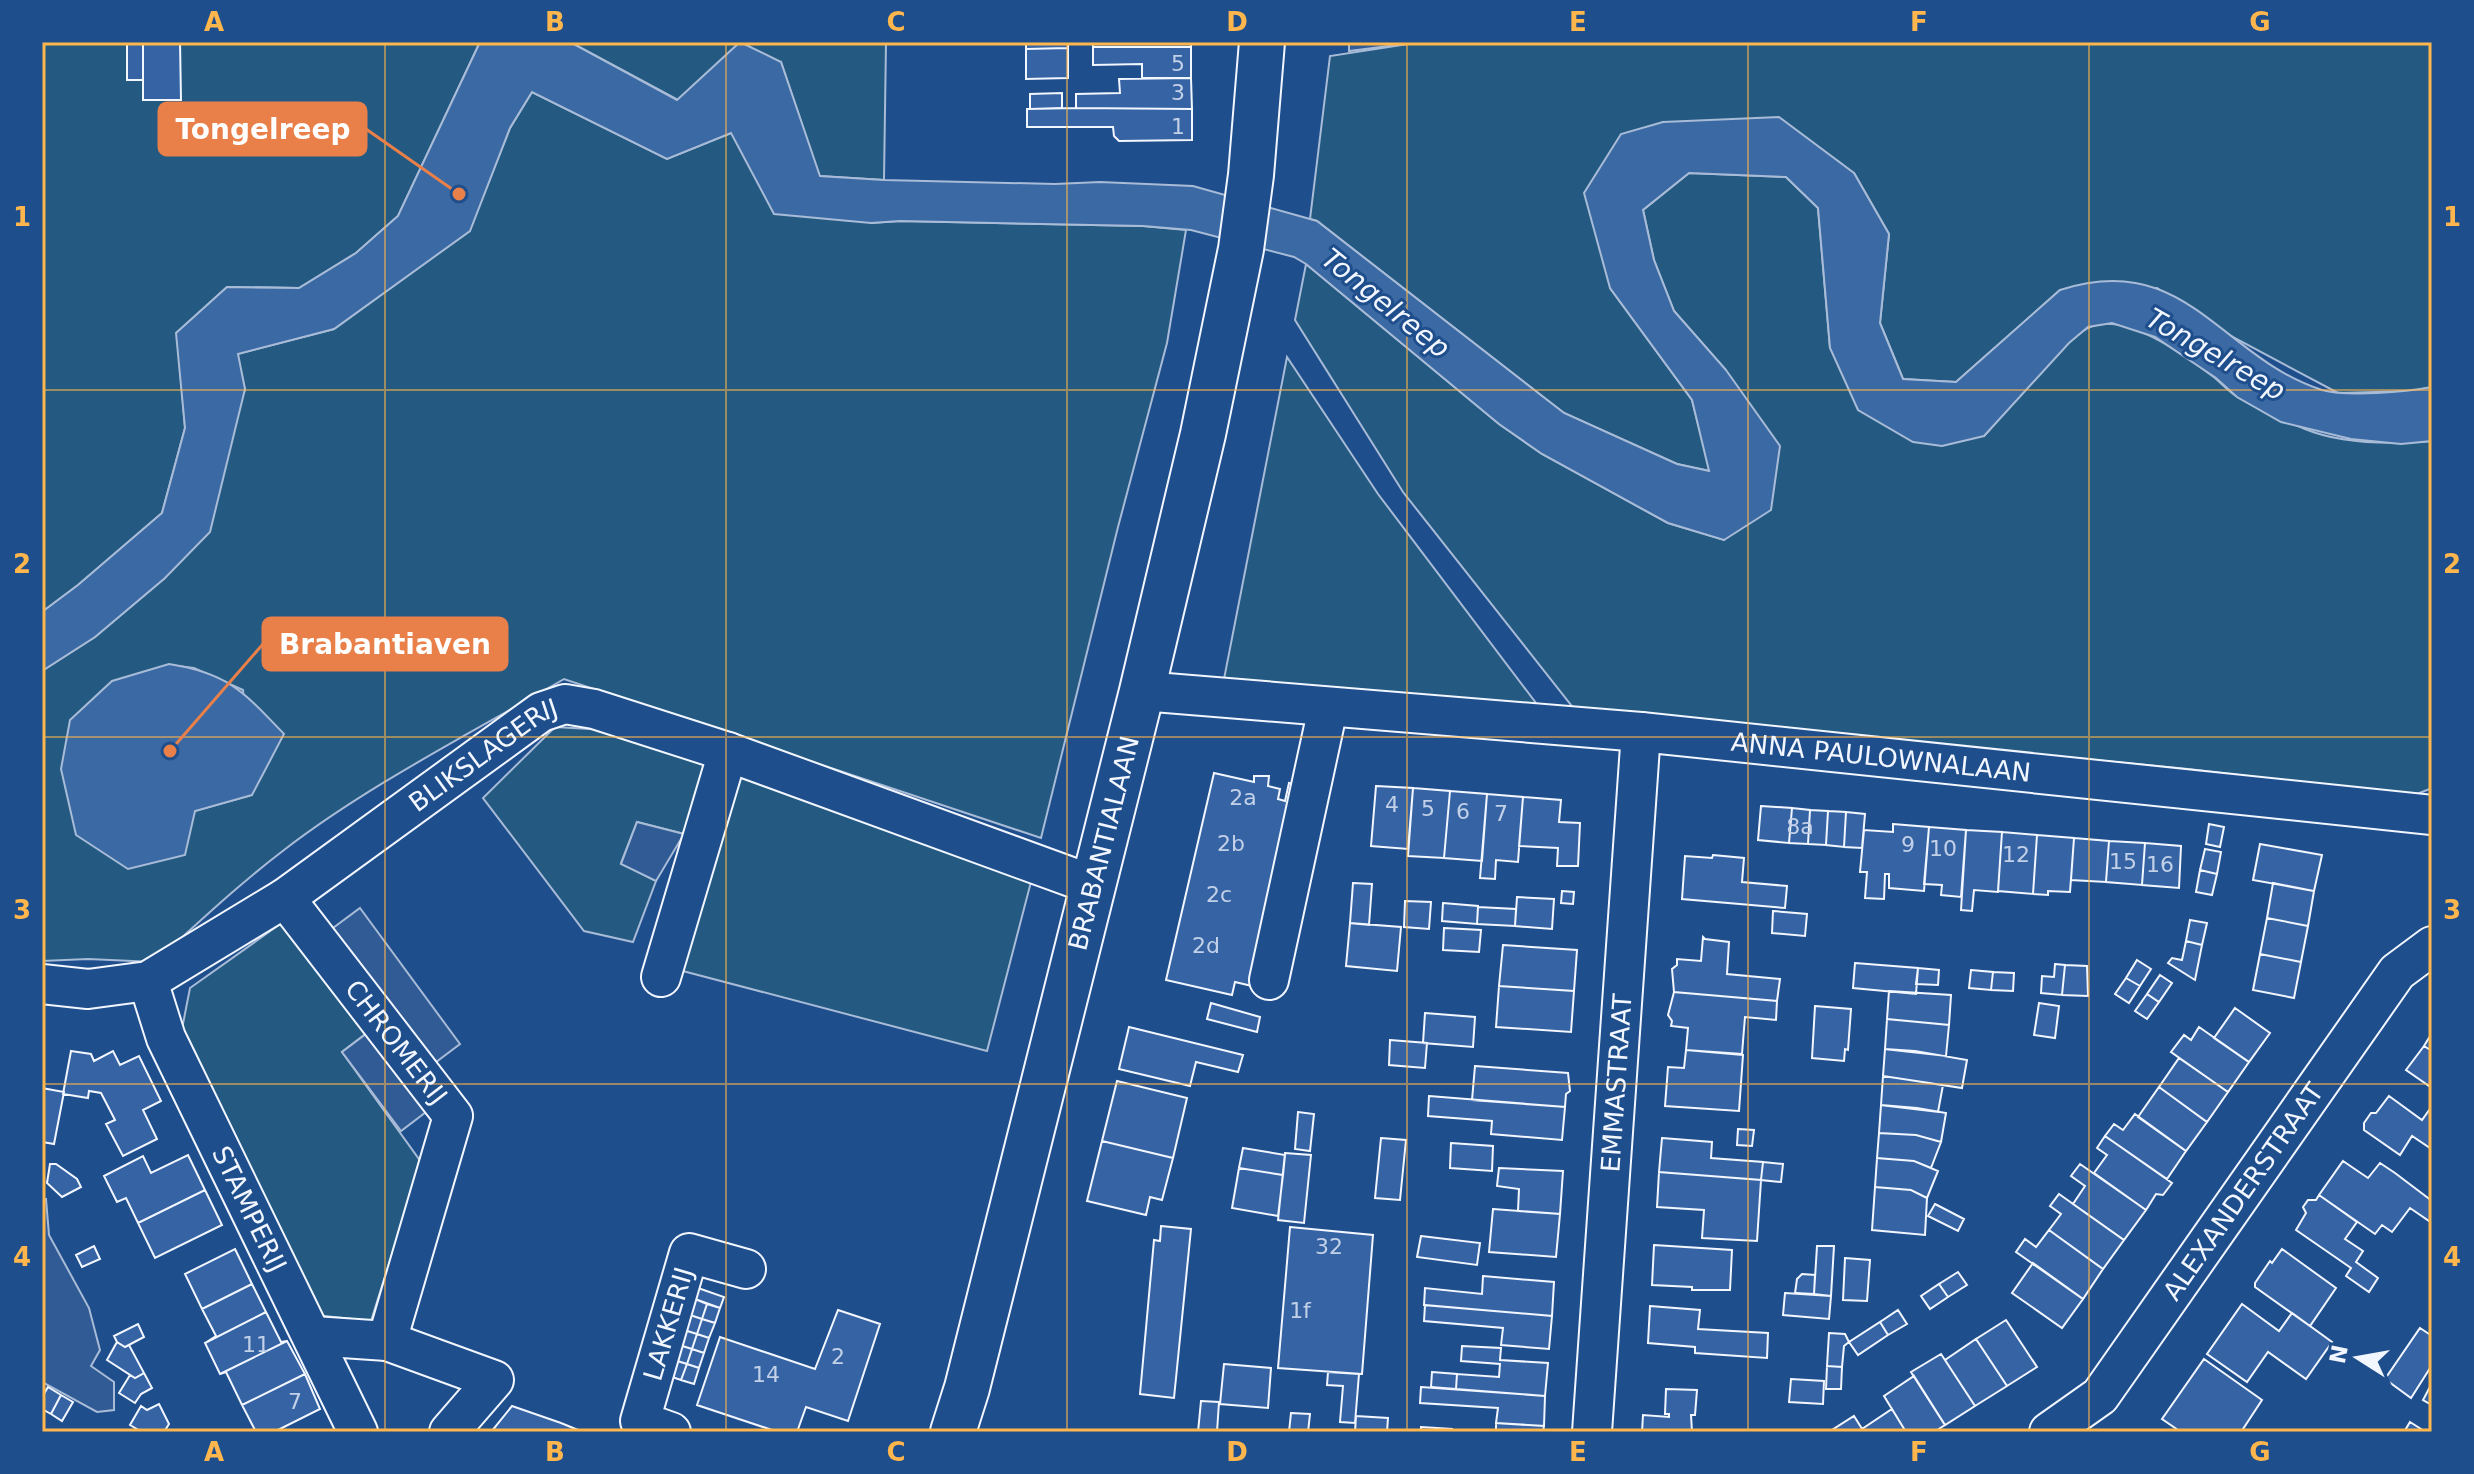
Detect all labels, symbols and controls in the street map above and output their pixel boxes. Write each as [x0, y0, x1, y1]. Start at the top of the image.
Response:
text: A [204, 7, 224, 37]
text: B [545, 7, 565, 37]
text: C [886, 7, 906, 37]
text: D [1226, 7, 1248, 37]
text: E [1569, 7, 1587, 37]
text: F [1910, 7, 1928, 37]
text: G [2249, 7, 2271, 37]
house number: 5 [1171, 51, 1185, 76]
house number: 3 [1171, 80, 1185, 105]
callout: Tongelreep [159, 103, 366, 155]
text: Tongelreep [175, 113, 351, 146]
house number: 1 [1171, 114, 1185, 139]
text: 1 [13, 202, 31, 232]
text: 1 [2443, 202, 2461, 232]
water label: Tongelreep [1315, 242, 1456, 365]
water label: Tongelreep [2140, 301, 2291, 407]
text: 2 [13, 549, 31, 579]
text: 2 [2443, 549, 2461, 579]
callout: Brabantiaven [263, 618, 507, 670]
text: Brabantiaven [279, 628, 491, 661]
street label: BLIKSLAGERIJ [403, 693, 561, 818]
street label: ANNA PAULOWNALAAN [1730, 727, 2032, 788]
street label: BRABANTIALAAN [1062, 733, 1145, 953]
house number: 2a [1229, 785, 1257, 810]
house number: 4 [1385, 792, 1399, 817]
house number: 5 [1421, 796, 1435, 821]
house number: 6 [1456, 799, 1470, 824]
house number: 7 [1494, 801, 1508, 826]
house number: 8a [1786, 814, 1814, 839]
house number: 2b [1217, 831, 1245, 856]
house number: 9 [1901, 832, 1915, 857]
house number: 10 [1929, 836, 1957, 861]
house number: 12 [2002, 842, 2030, 867]
house number: 15 [2109, 849, 2137, 874]
house number: 16 [2146, 852, 2174, 877]
house number: 2c [1206, 882, 1232, 907]
text: 3 [13, 895, 31, 925]
text: 3 [2443, 895, 2461, 925]
house number: 2d [1192, 933, 1220, 958]
street label: CHROMERIJ [339, 974, 453, 1110]
street label: EMMASTRAAT [1595, 993, 1638, 1173]
street label: ALEXANDERSTRAAT [2157, 1077, 2330, 1306]
street label: STAMPERIJ [206, 1141, 293, 1277]
house number: 32 [1315, 1234, 1343, 1259]
text: 4 [13, 1242, 31, 1272]
text: 4 [2443, 1242, 2461, 1272]
street label: LAKKERIJ [638, 1264, 699, 1384]
house number: 1f [1289, 1298, 1312, 1323]
north arrow [2318, 1318, 2398, 1398]
house number: 11 [242, 1332, 270, 1357]
text: N [2325, 1343, 2353, 1366]
house number: 2 [831, 1344, 845, 1369]
house number: 14 [752, 1362, 780, 1387]
house number: 7 [288, 1389, 302, 1414]
text: A [204, 1437, 224, 1467]
text: B [545, 1437, 565, 1467]
text: C [886, 1437, 906, 1467]
text: D [1226, 1437, 1248, 1467]
text: E [1569, 1437, 1587, 1467]
text: F [1910, 1437, 1928, 1467]
text: G [2249, 1437, 2271, 1467]

